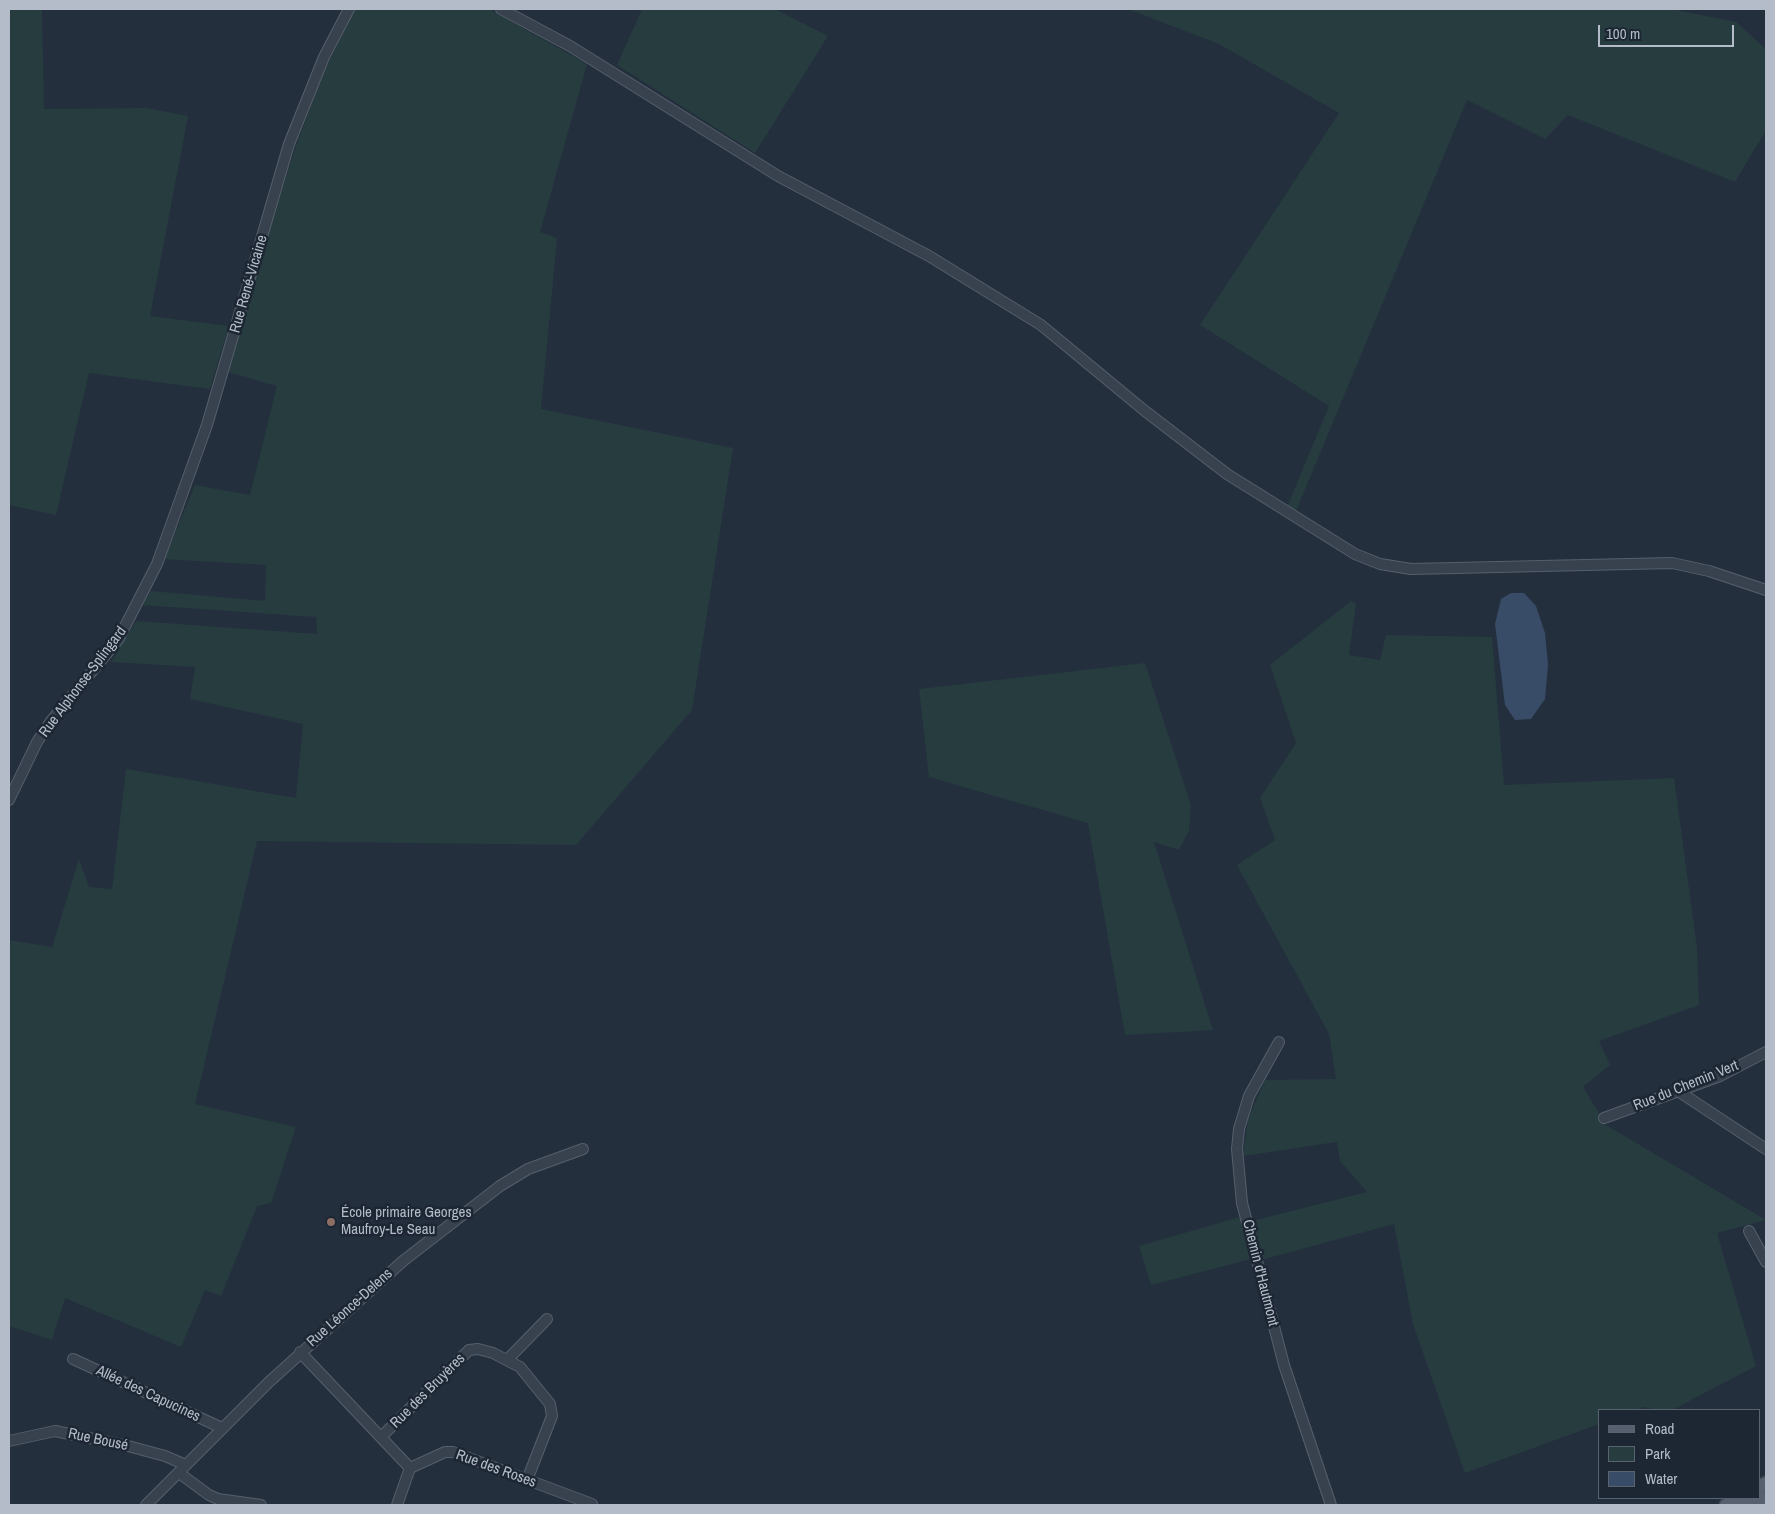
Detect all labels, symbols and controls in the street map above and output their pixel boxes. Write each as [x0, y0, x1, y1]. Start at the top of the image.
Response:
scale bar [1600, 15, 1736, 47]
text: 100 m [1606, 23, 1640, 44]
street label: Rue René-Vicaine [226, 233, 272, 335]
street label: Rue Alphonse-Splingard [35, 623, 131, 741]
street label: Rue du Chemin Vert [1631, 1057, 1741, 1115]
place label: École primaire Georges Maufroy-Le Seau [341, 1204, 472, 1239]
marker: École primaire Georges Maufroy-Le Seau [325, 1216, 337, 1228]
street label: Chemin d'Hautmont [1238, 1218, 1282, 1328]
street label: Rue Léonce-Delens [304, 1265, 396, 1351]
street label: Rue des Bruyères [387, 1350, 469, 1432]
street label: Allée des Capucines [93, 1362, 203, 1426]
legend [1598, 1409, 1760, 1499]
text: Road [1645, 1418, 1674, 1439]
street label: Rue Bousé [66, 1425, 130, 1455]
text: Park [1645, 1443, 1670, 1464]
street label: Rue des Roses [453, 1446, 539, 1492]
text: Water [1645, 1468, 1677, 1489]

